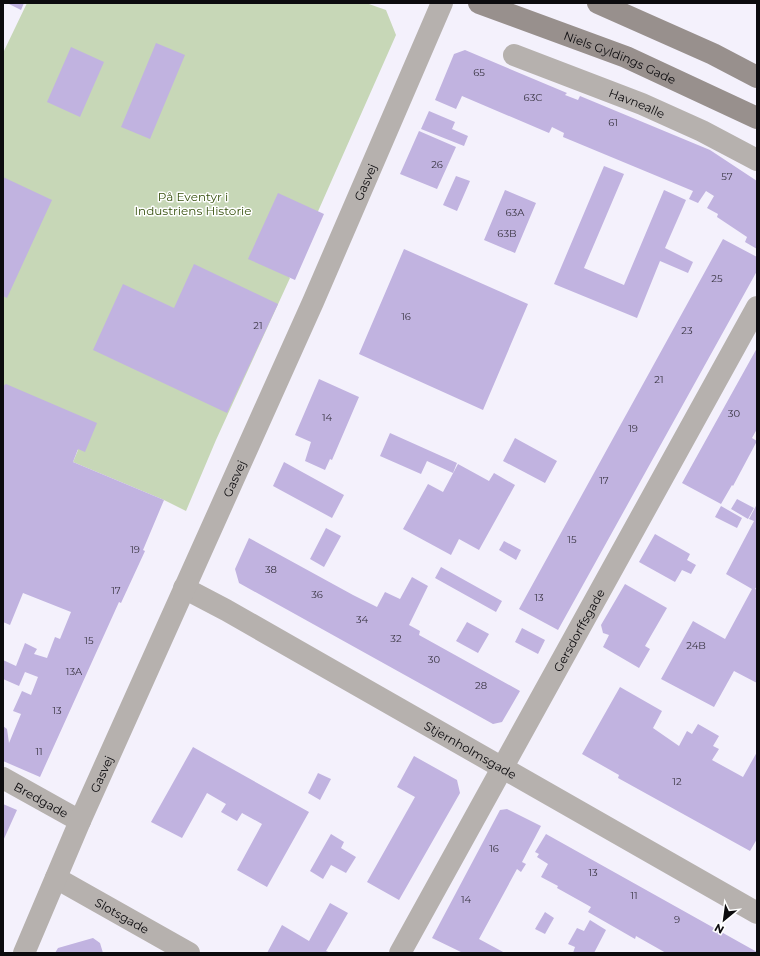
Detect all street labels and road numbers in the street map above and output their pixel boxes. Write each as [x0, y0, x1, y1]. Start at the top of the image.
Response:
street label: Niels Gyldings Gade [562, 27, 678, 87]
street label: Havnealle [607, 85, 667, 121]
street label: Gasvej [350, 161, 379, 203]
street label: Gasvej [219, 458, 249, 499]
street label: Gersdorffsgade [550, 586, 607, 674]
street label: Stjernholmsgade [422, 717, 519, 782]
street label: Gasvej [86, 753, 116, 795]
street label: Bredgade [12, 778, 71, 821]
street label: Slotsgade [93, 894, 152, 937]

